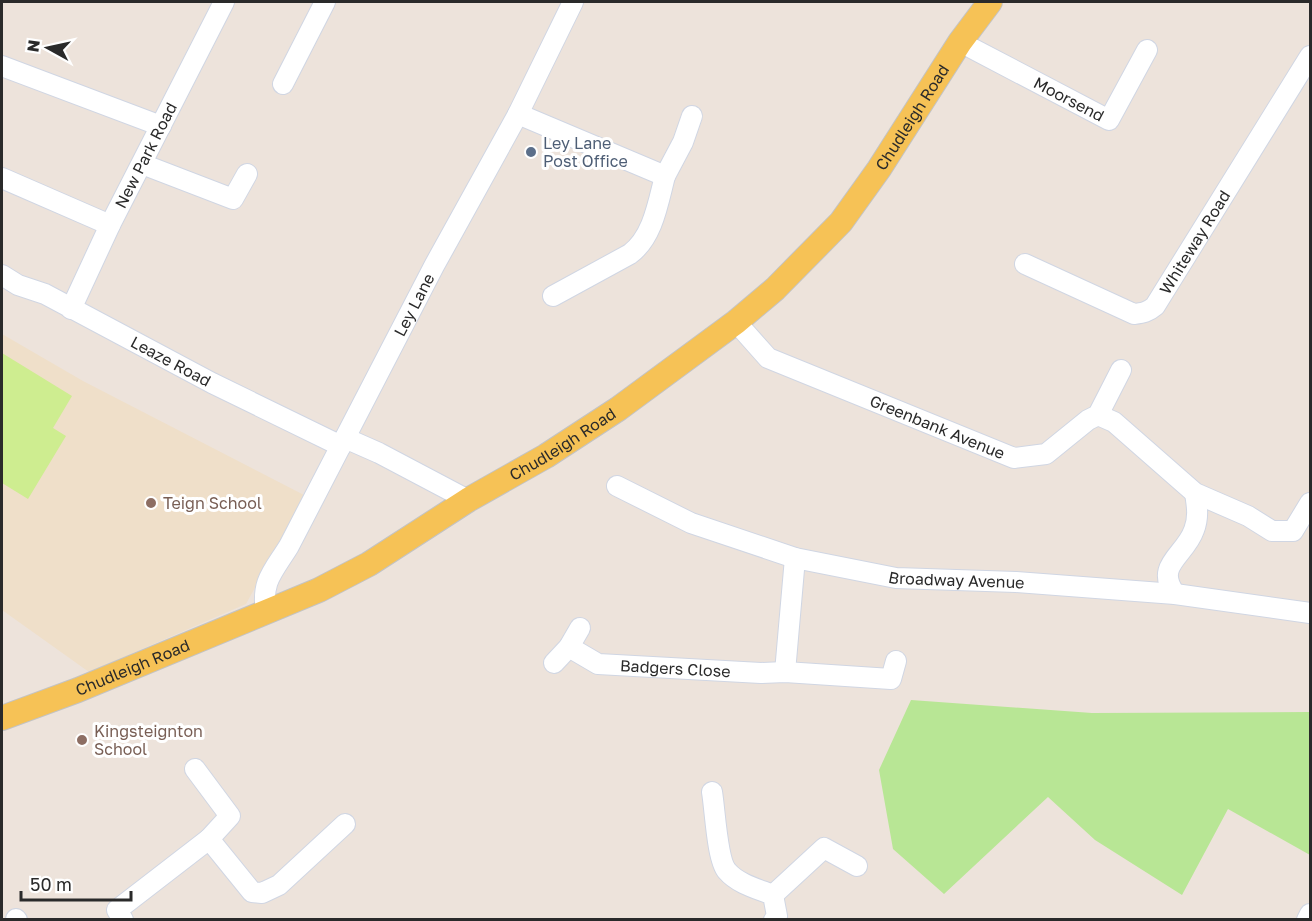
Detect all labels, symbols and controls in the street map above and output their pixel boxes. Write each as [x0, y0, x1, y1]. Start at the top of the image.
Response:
north arrow [18, 18, 78, 78]
text: N [22, 38, 44, 53]
street label: Chudleigh Road [871, 61, 953, 174]
street label: Moorsend [1030, 72, 1108, 126]
street label: New Park Road [110, 99, 181, 211]
place label: Ley Lane Post Office [543, 133, 628, 171]
marker: Ley Lane Post Office [524, 145, 538, 159]
street label: Whiteway Road [1155, 186, 1234, 298]
street label: Ley Lane [389, 270, 439, 340]
street label: Leaze Road [127, 332, 214, 391]
street label: Greenbank Avenue [867, 390, 1008, 463]
street label: Chudleigh Road [506, 403, 619, 485]
place label: Teign School [163, 493, 262, 513]
marker: Teign School [144, 496, 158, 510]
street label: Broadway Avenue [887, 567, 1025, 593]
street label: Chudleigh Road [72, 635, 193, 700]
street label: Badgers Close [619, 655, 731, 681]
place label: Kingsteignton School [94, 721, 203, 759]
marker: Kingsteignton School [75, 733, 89, 747]
scale bar [21, 864, 130, 902]
text: 50 m [30, 873, 72, 895]

